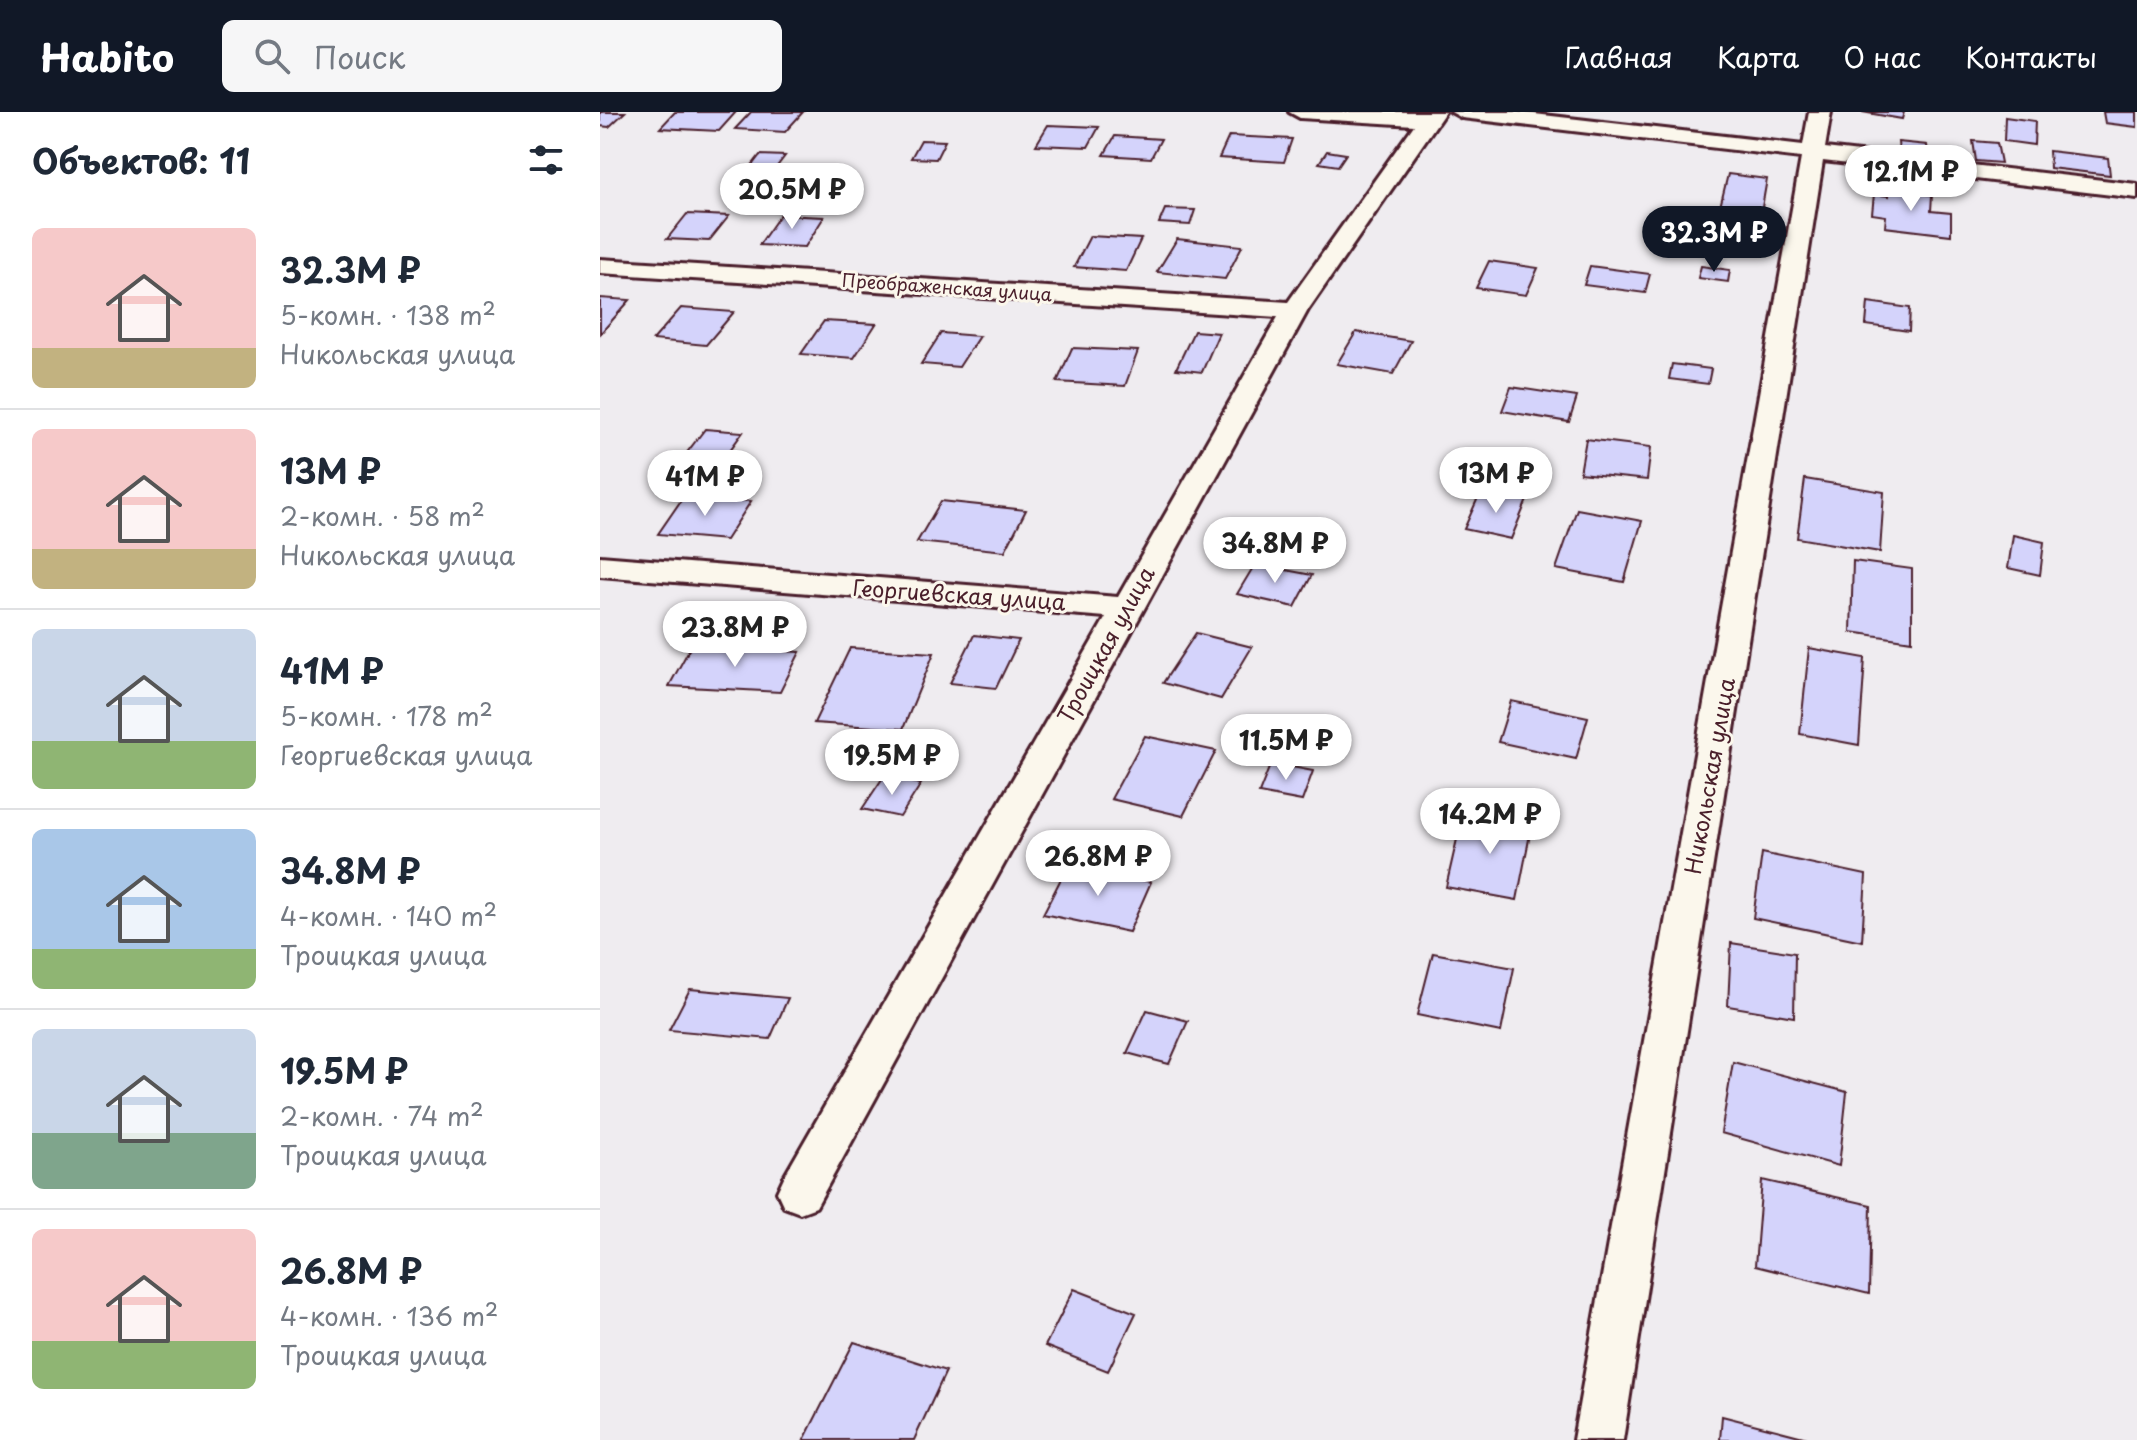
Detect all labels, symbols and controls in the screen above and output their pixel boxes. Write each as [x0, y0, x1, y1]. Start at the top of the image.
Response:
search box [222, 20, 782, 92]
text: Habito [40, 28, 174, 85]
icon: search [250, 34, 294, 78]
text: Поиск [314, 34, 405, 79]
text: Главная [1565, 35, 1673, 78]
text: Карта [1717, 35, 1799, 78]
text: О нас [1843, 35, 1921, 78]
text: Контакты [1965, 35, 2097, 78]
text: Объектов: 11 [32, 134, 250, 186]
icon: filters [524, 138, 568, 182]
pin: 12.1M ₽ [1837, 145, 1985, 213]
text: 12.1M ₽ [1863, 151, 1959, 190]
pin: 20.5M ₽ [718, 163, 866, 231]
text: 20.5M ₽ [738, 169, 846, 208]
pin: 32.3M ₽ [1640, 206, 1788, 274]
text: 32.3M ₽ [1660, 212, 1768, 251]
text: 32.3M ₽ [280, 243, 421, 295]
icon: home [96, 260, 192, 356]
street label: Преображенская улица [841, 266, 1054, 307]
text: 5-комн. · 138 m² [280, 295, 496, 334]
text: Никольская улица [280, 334, 515, 373]
text: 13M ₽ [280, 444, 381, 496]
pin: 13M ₽ [1440, 447, 1552, 515]
pin: 41M ₽ [649, 450, 761, 518]
text: 13M ₽ [1457, 453, 1535, 492]
text: 41M ₽ [665, 456, 745, 495]
icon: home [96, 461, 192, 557]
text: 2-комн. · 58 m² [280, 496, 485, 535]
pin: 34.8M ₽ [1201, 517, 1349, 585]
text: 34.8M ₽ [1221, 523, 1329, 562]
text: Никольская улица [280, 535, 515, 574]
street label: Троицкая улица [1048, 560, 1162, 729]
street label: Георгиевская улица [851, 570, 1067, 617]
pin: 23.8M ₽ [661, 601, 809, 669]
text: 23.8M ₽ [681, 607, 789, 646]
text: 41M ₽ [280, 644, 384, 696]
icon: home [96, 661, 192, 757]
street label: Никольская улица [1675, 675, 1742, 877]
text: 5-комн. · 178 m² [280, 696, 493, 735]
pin: 11.5M ₽ [1212, 714, 1360, 782]
text: 11.5M ₽ [1239, 720, 1333, 759]
pin: 19.5M ₽ [818, 729, 966, 797]
text: Георгиевская улица [280, 735, 532, 774]
text: 19.5M ₽ [843, 735, 941, 774]
pin: 14.2M ₽ [1416, 788, 1564, 856]
text: 14.2M ₽ [1438, 794, 1542, 833]
pin: 26.8M ₽ [1024, 830, 1172, 898]
text: 26.8M ₽ [1044, 836, 1152, 875]
text: 34.8M ₽ [280, 844, 421, 896]
icon: home [96, 861, 192, 957]
text: 4-комн. · 140 m² [280, 896, 497, 935]
text: Троицкая улица [280, 935, 487, 974]
text: 19.5M ₽ [280, 1044, 408, 1096]
icon: home [96, 1061, 192, 1157]
text: 2-комн. · 74 m² [280, 1096, 484, 1135]
text: Троицкая улица [280, 1135, 487, 1174]
text: 26.8M ₽ [280, 1244, 422, 1296]
icon: home [96, 1261, 192, 1357]
text: 4-комн. · 136 m² [280, 1296, 498, 1335]
text: Троицкая улица [280, 1335, 487, 1374]

